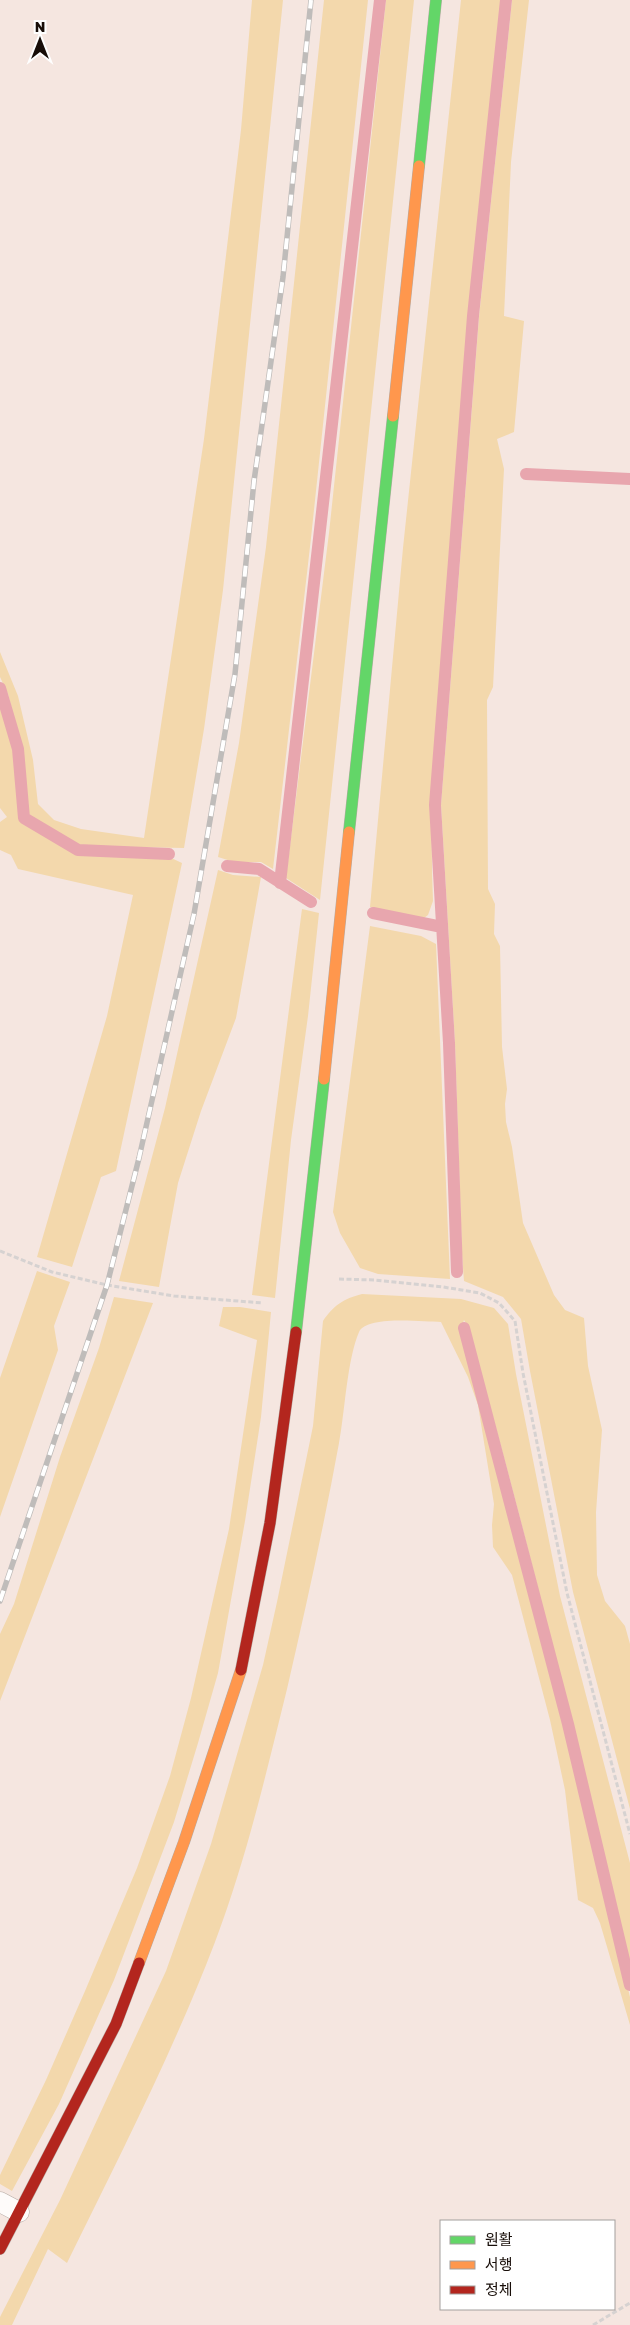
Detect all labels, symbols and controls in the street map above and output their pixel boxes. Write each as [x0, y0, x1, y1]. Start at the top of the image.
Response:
north arrow [15, 15, 65, 65]
text: N [35, 18, 45, 35]
legend [440, 2220, 615, 2310]
text: 원활 [485, 2230, 513, 2248]
text: 서행 [485, 2255, 513, 2273]
text: 정체 [485, 2280, 513, 2298]

